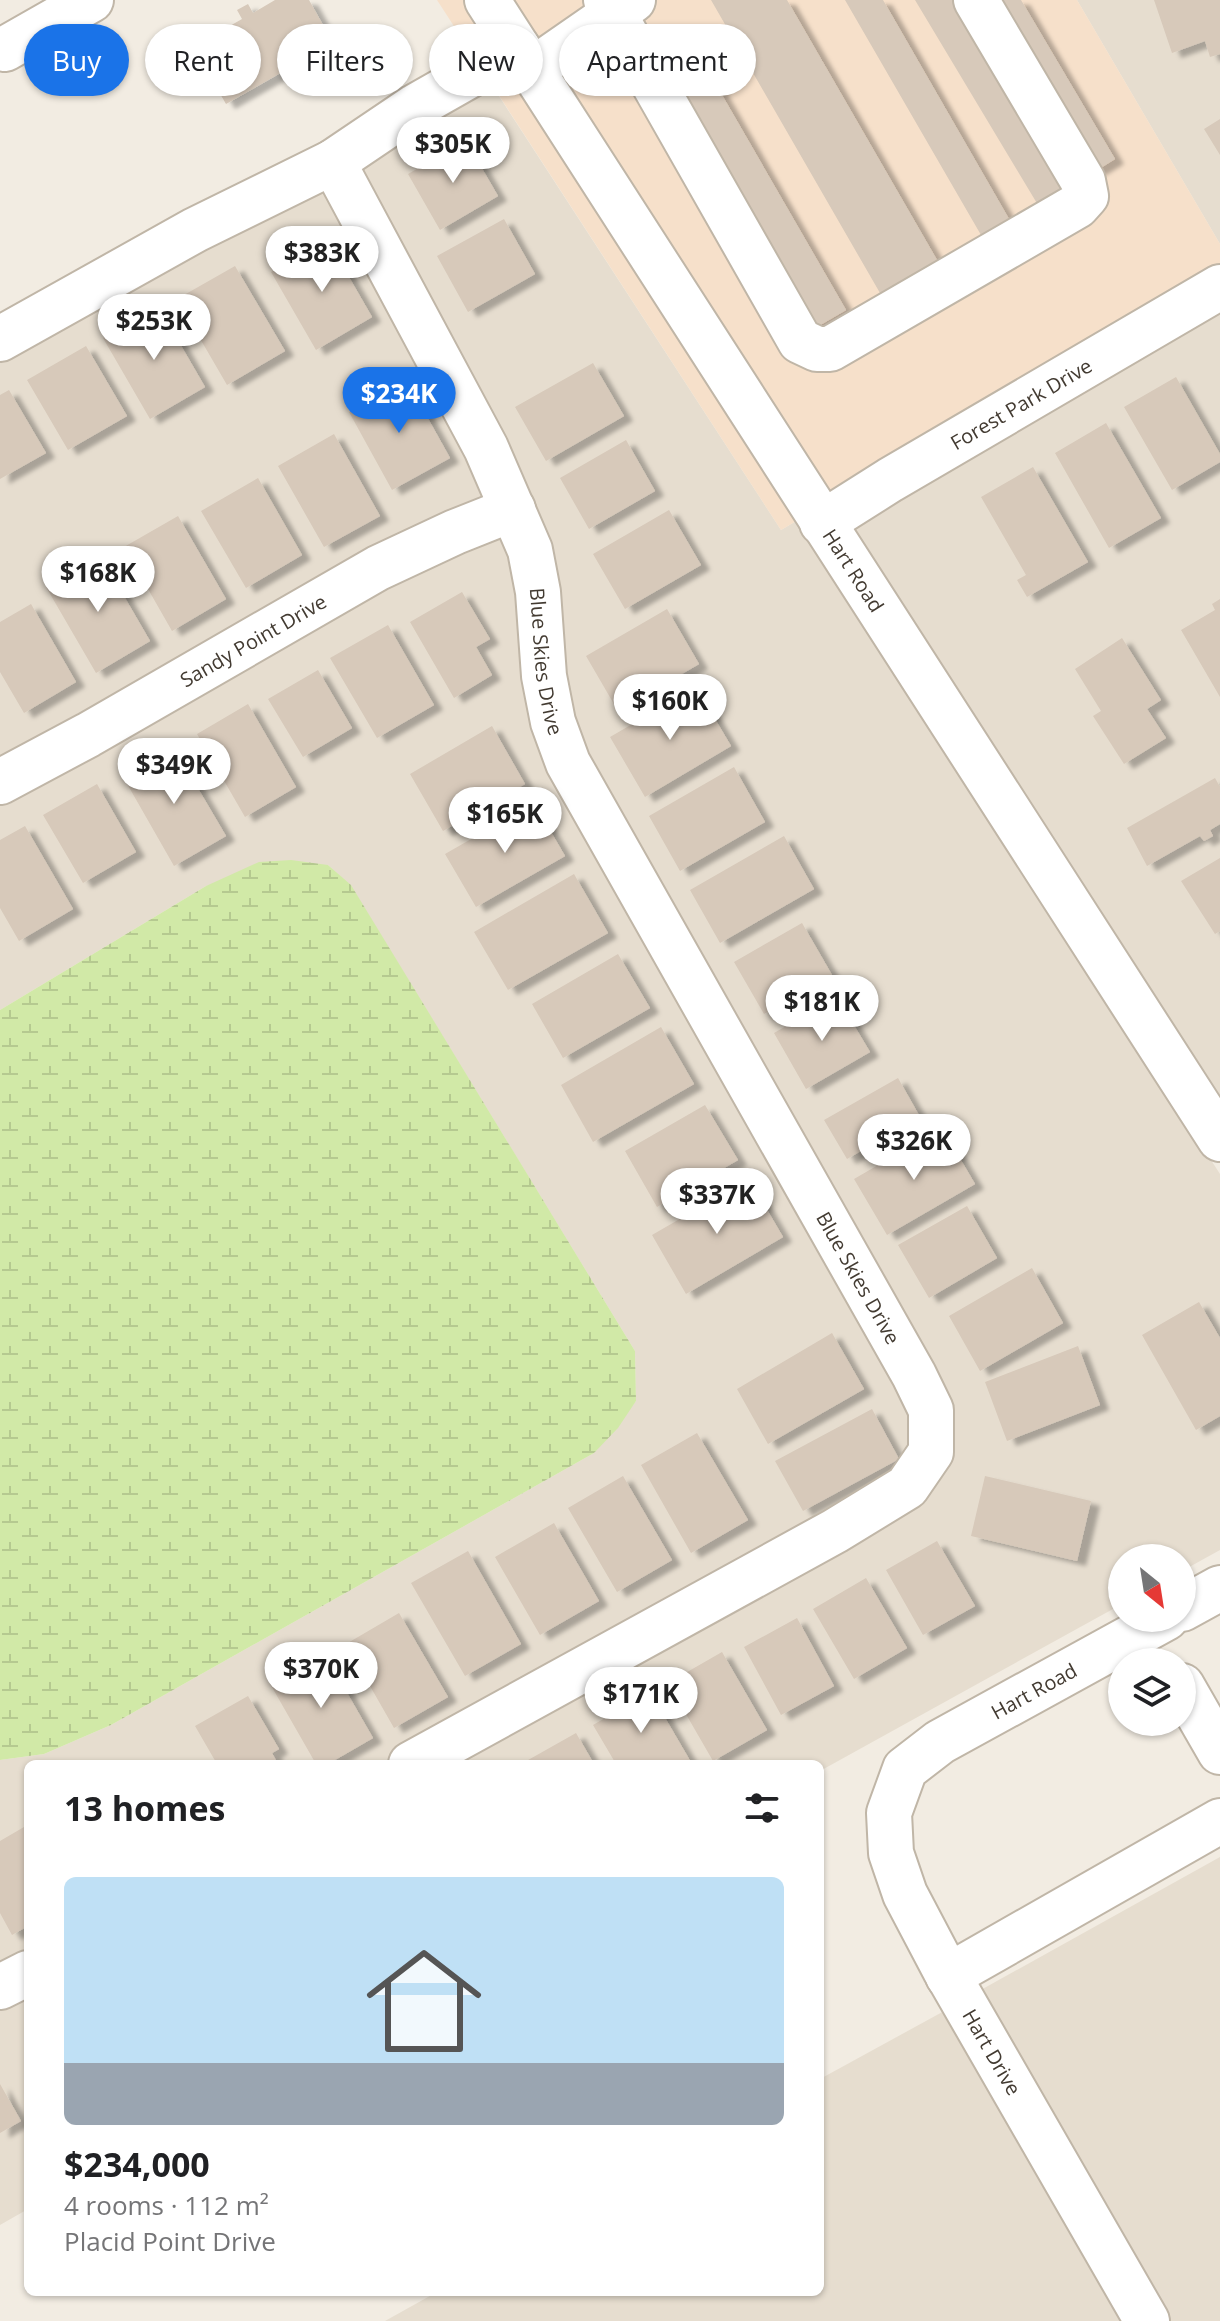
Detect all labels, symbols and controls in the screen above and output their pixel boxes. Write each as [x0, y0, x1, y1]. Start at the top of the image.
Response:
chip: Buy [24, 24, 129, 96]
chip: Rent [145, 24, 261, 96]
chip: Filters [277, 24, 413, 96]
chip: New [429, 24, 543, 96]
chip: Apartment [559, 24, 756, 96]
pin: $305K [397, 117, 509, 185]
text: $305K [415, 125, 491, 161]
pin: $383K [266, 226, 378, 294]
text: $383K [284, 234, 360, 270]
pin: $253K [98, 294, 210, 362]
text: $253K [116, 302, 192, 338]
street label: Forest Park Drive [945, 352, 1097, 455]
pin: $234K [343, 367, 455, 435]
text: $234K [361, 375, 437, 411]
street label: Hart Road [817, 523, 891, 617]
pin: $168K [42, 546, 154, 614]
text: $168K [60, 554, 136, 590]
street label: Sandy Point Drive [175, 587, 331, 693]
street label: Blue Skies Drive [524, 587, 570, 739]
pin: $160K [614, 674, 726, 742]
text: $160K [632, 682, 708, 718]
pin: $349K [118, 738, 230, 806]
text: $349K [136, 746, 212, 782]
pin: $165K [449, 787, 561, 855]
text: $165K [467, 795, 543, 831]
pin: $181K [766, 975, 878, 1043]
text: $181K [784, 983, 860, 1019]
pin: $326K [858, 1114, 970, 1182]
text: $326K [876, 1122, 952, 1158]
pin: $337K [661, 1168, 773, 1236]
text: $337K [679, 1176, 755, 1212]
street label: Blue Skies Drive [811, 1206, 907, 1349]
north arrow [1108, 1544, 1196, 1632]
map controls [1108, 1544, 1196, 1736]
pin: $370K [265, 1642, 377, 1710]
button: layers [1108, 1648, 1196, 1736]
text: $370K [283, 1650, 359, 1686]
street label: Hart Road [986, 1656, 1081, 1725]
pin: $171K [585, 1667, 697, 1735]
text: $171K [603, 1675, 679, 1711]
text: 13 homes [64, 1785, 225, 1831]
icon: filters [740, 1786, 784, 1830]
icon: home [352, 1929, 496, 2073]
street label: Hart Drive [956, 2004, 1028, 2100]
text: $234,000 [64, 2141, 210, 2187]
text: 4 rooms · 112 m² [64, 2187, 269, 2223]
text: Placid Point Drive [64, 2223, 276, 2259]

